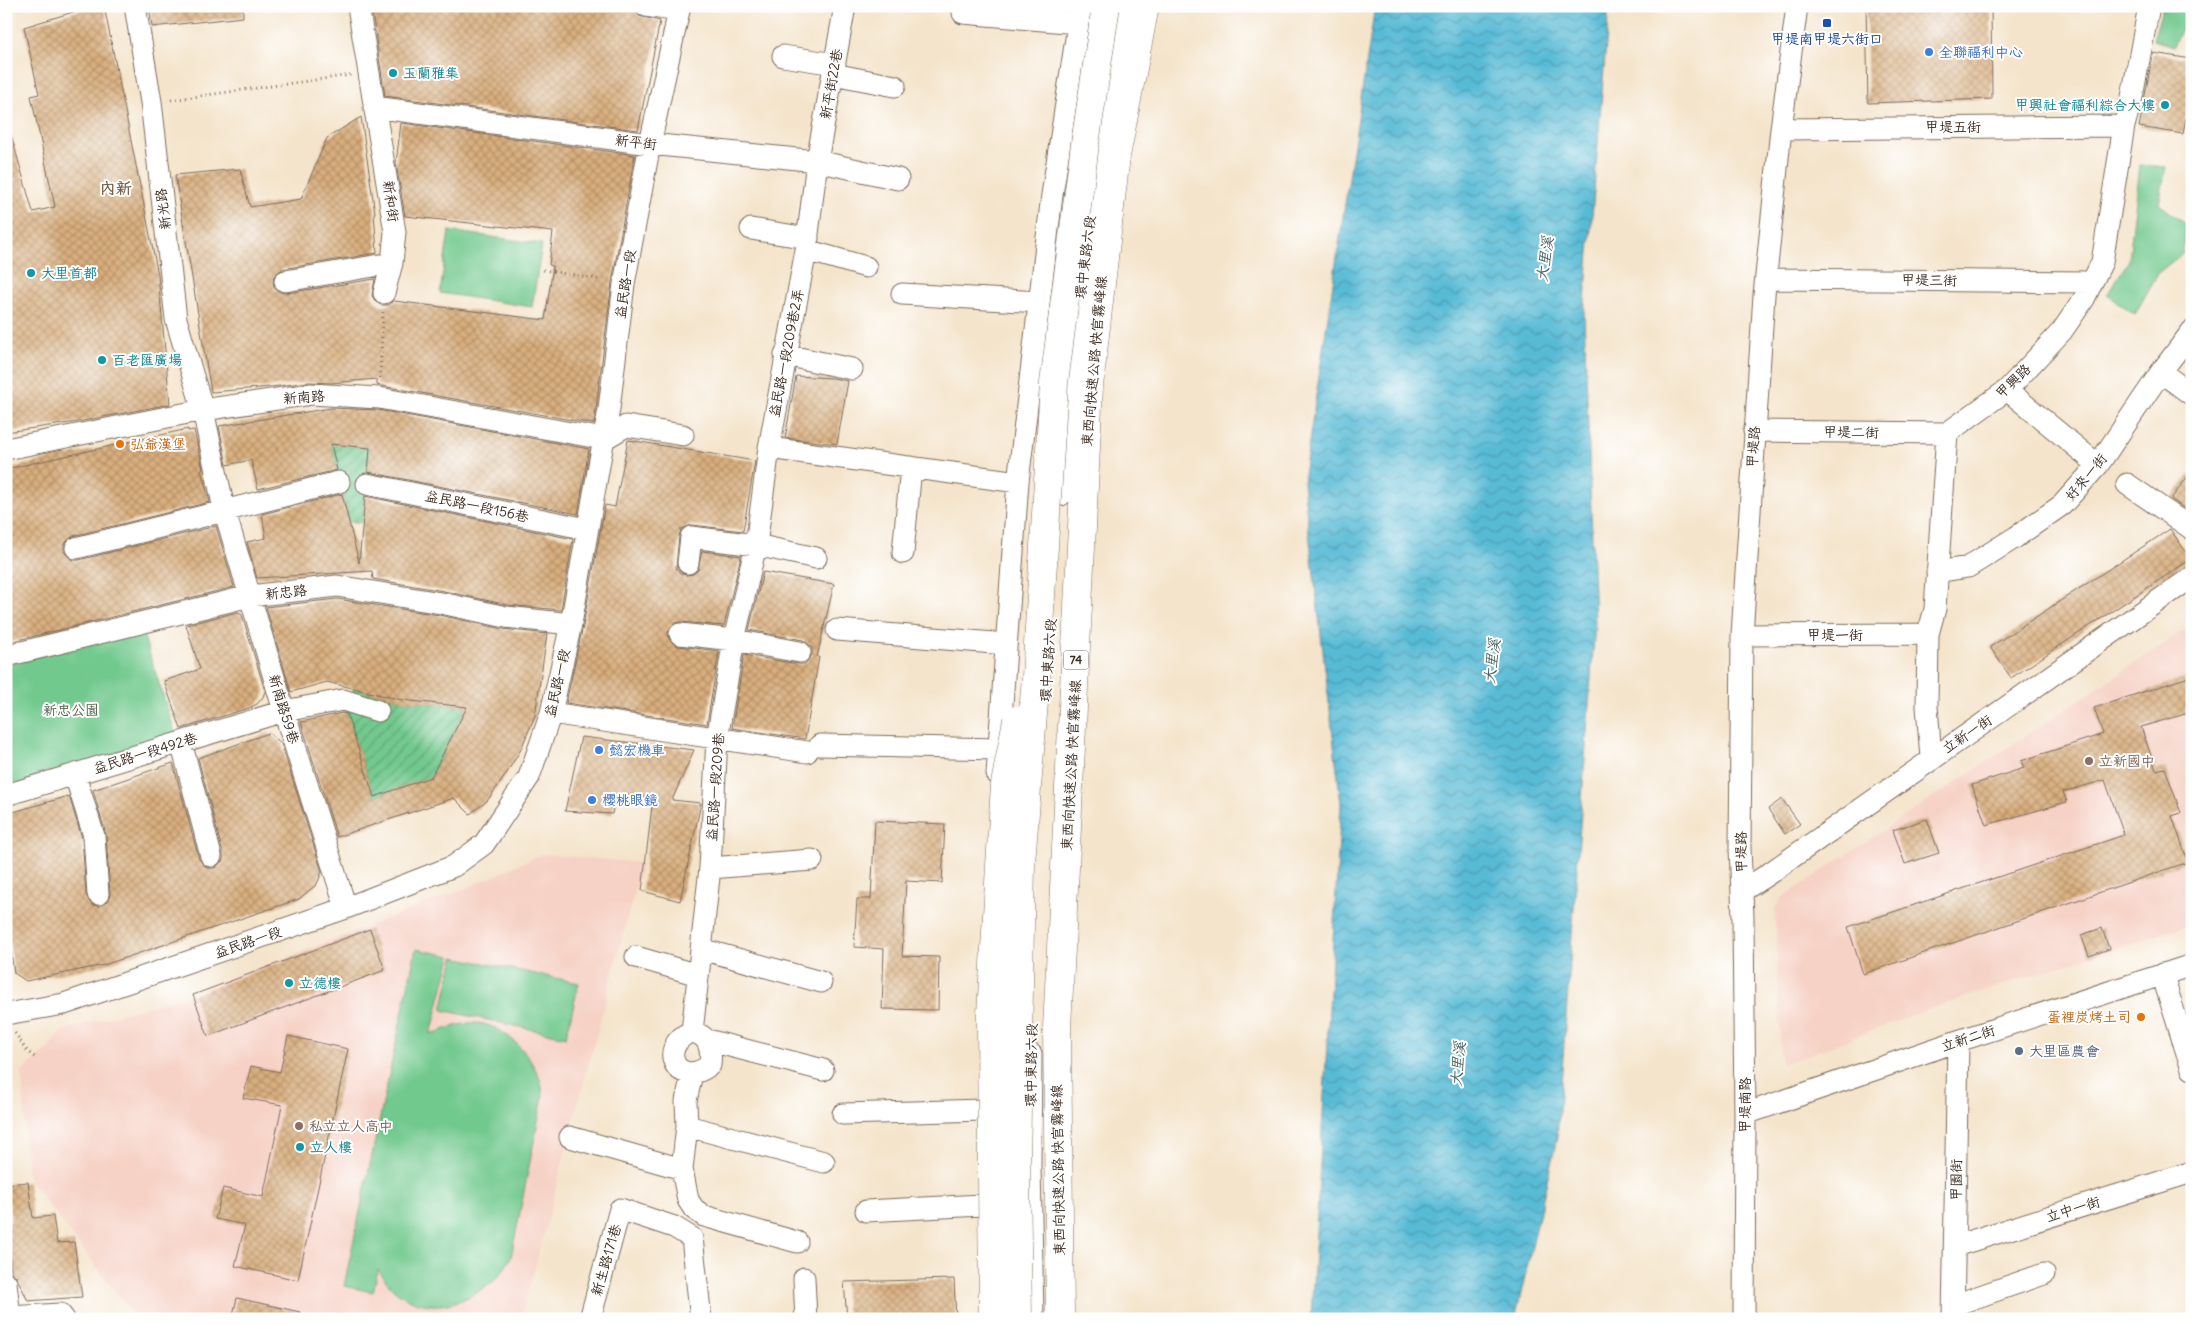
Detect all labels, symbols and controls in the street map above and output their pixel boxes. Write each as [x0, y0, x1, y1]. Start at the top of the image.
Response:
marker: 甲堤南甲堤六街口 [1821, 17, 1833, 29]
place label: 甲堤南甲堤六街口 [1771, 30, 1883, 48]
place label: 全聯福利中心 [1939, 43, 2023, 61]
street label: 新平街22巷 [816, 46, 846, 121]
marker: 全聯福利中心 [1923, 46, 1935, 58]
place label: 玉蘭雅集 [403, 64, 459, 82]
marker: 玉蘭雅集 [387, 67, 399, 79]
place label: 甲興社會福利綜合大樓 [2015, 96, 2155, 114]
marker: 甲興社會福利綜合大樓 [2159, 99, 2171, 111]
street label: 甲堤五街 [1925, 118, 1981, 136]
street label: 新平街 [614, 131, 658, 153]
district label: 内新 [100, 178, 132, 198]
street label: 新和街 [379, 179, 403, 223]
street label: 新光路 [152, 187, 174, 231]
street label: 環中東路六段 [1071, 214, 1099, 300]
water label: 大里溪 [1532, 234, 1557, 283]
street label: 益民路一段 [611, 248, 639, 320]
place label: 大里首都 [41, 264, 97, 282]
marker: 大里首都 [25, 267, 37, 279]
street label: 甲堤三街 [1901, 271, 1957, 289]
street label: 東西向快速公路 快官霧峰線 [1078, 275, 1110, 447]
street label: 益民路一段209巷2弄 [765, 287, 807, 419]
place label: 百老匯廣場 [112, 351, 182, 369]
marker: 百老匯廣場 [96, 354, 108, 366]
street label: 甲興路 [1992, 360, 2034, 402]
street label: 新南路 [282, 387, 326, 407]
street label: 甲堤二街 [1823, 423, 1879, 441]
street label: 甲堤路 [1743, 425, 1763, 469]
place label: 弘爺漢堡 [130, 435, 186, 453]
marker: 弘爺漢堡 [114, 438, 126, 450]
street label: 好來一街 [2061, 450, 2111, 504]
street label: 益民路一段156巷 [423, 486, 532, 526]
street label: 新忠路 [264, 581, 308, 603]
street label: 環中東路六段 [1036, 617, 1060, 703]
street label: 甲堤一街 [1807, 626, 1863, 644]
water label: 大里溪 [1479, 636, 1504, 684]
street label: 益民路一段 [540, 647, 574, 719]
road number: 74 [1064, 650, 1088, 670]
street label: 新南路59巷 [265, 672, 303, 747]
street label: 東西向快速公路 快官霧峰線 [1058, 679, 1084, 851]
park label: 新忠公園 [43, 701, 99, 719]
street label: 立新一街 [1939, 711, 1995, 757]
street label: 益民路一段492巷 [91, 728, 200, 777]
street label: 益民路一段209巷 [702, 731, 728, 842]
place label: 懿宏機車 [609, 741, 665, 759]
marker: 懿宏機車 [593, 744, 605, 756]
place label: 立新國中 [2099, 752, 2155, 770]
marker: 立新國中 [2083, 755, 2095, 767]
place label: 櫻桃眼鏡 [602, 791, 658, 809]
marker: 櫻桃眼鏡 [586, 794, 598, 806]
street label: 甲堤路 [1732, 831, 1750, 873]
street label: 益民路一段 [212, 922, 284, 962]
place label: 立德樓 [299, 974, 341, 992]
marker: 立德樓 [283, 977, 295, 989]
place label: 蛋裡炭烤土司 [2047, 1008, 2131, 1026]
marker: 蛋裡炭烤土司 [2135, 1011, 2147, 1023]
street label: 立新二街 [1939, 1021, 1997, 1055]
street label: 環中東路六段 [1021, 1023, 1041, 1107]
water label: 大里溪 [1446, 1040, 1469, 1087]
place label: 大里區農會 [2029, 1042, 2100, 1060]
marker: 大里區農會 [2013, 1045, 2025, 1057]
street label: 甲堤南路 [1736, 1077, 1754, 1133]
street label: 東西向快速公路 快官霧峰線 [1048, 1084, 1068, 1256]
place label: 私立立人高中 [309, 1117, 393, 1135]
marker: 私立立人高中 [293, 1120, 305, 1132]
place label: 立人樓 [310, 1138, 352, 1156]
marker: 立人樓 [294, 1141, 306, 1153]
street label: 甲園街 [1947, 1159, 1965, 1201]
street label: 立中一街 [2044, 1192, 2102, 1226]
street label: 新生路171巷 [587, 1221, 625, 1298]

